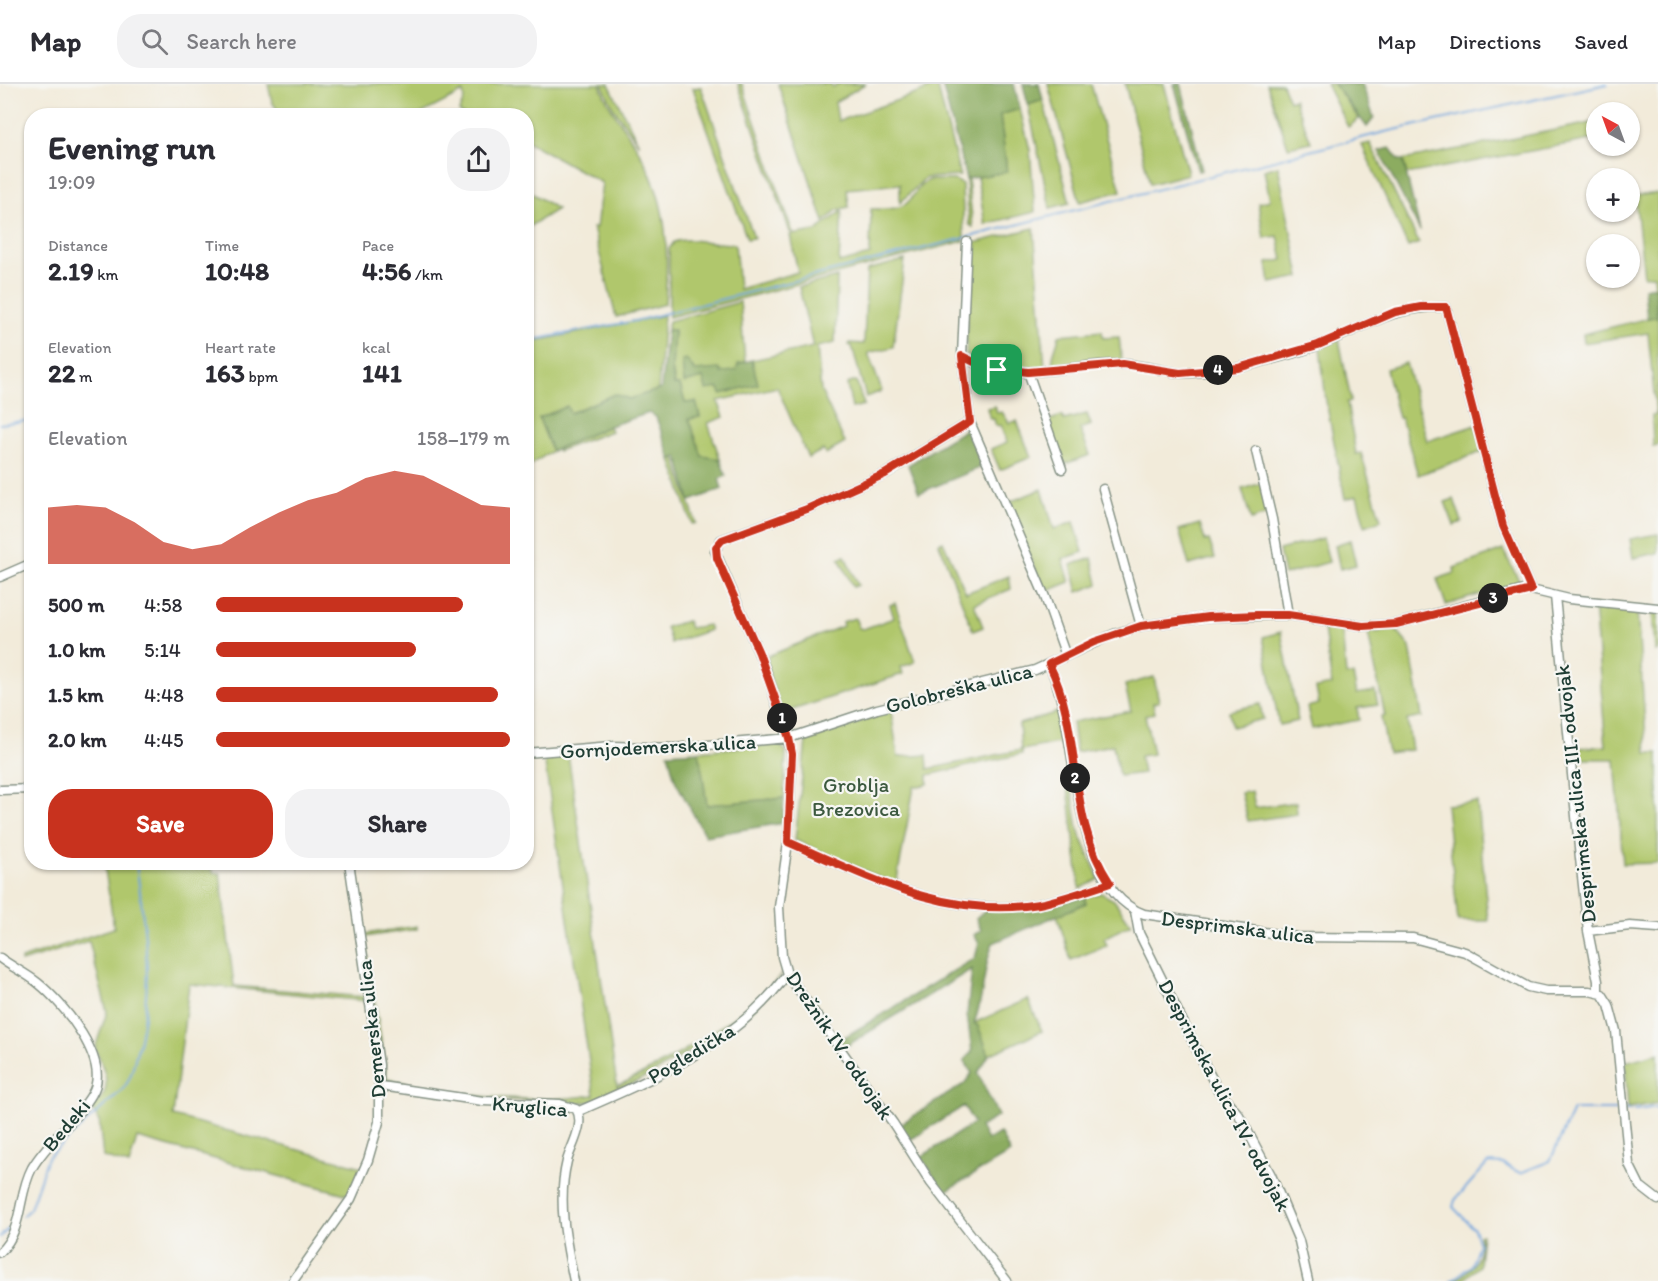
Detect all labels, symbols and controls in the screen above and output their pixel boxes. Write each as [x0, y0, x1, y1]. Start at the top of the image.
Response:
search box [117, 14, 537, 68]
text: Map [30, 24, 81, 58]
icon: search [138, 25, 171, 58]
text: Search here [186, 28, 297, 55]
text: Map [1378, 29, 1416, 54]
text: Directions [1449, 29, 1541, 54]
text: Saved [1574, 29, 1628, 54]
north arrow [1586, 102, 1640, 156]
map controls [1586, 102, 1640, 288]
text: Evening run [48, 128, 215, 167]
button: share [447, 128, 510, 191]
button: + [1586, 168, 1640, 222]
text: 19:09 [48, 170, 95, 194]
button: − [1586, 234, 1640, 288]
text: Distance [48, 236, 108, 255]
text: Time [205, 236, 239, 255]
text: Pace [362, 236, 394, 255]
text: 2.19 [48, 255, 94, 287]
text: 10:48 [205, 255, 269, 287]
text: 4:56 [362, 255, 411, 287]
text: km [94, 265, 119, 284]
text: /km [411, 265, 443, 284]
text: Elevation [48, 338, 112, 357]
text: Heart rate [205, 338, 276, 357]
text: kcal [362, 338, 390, 357]
pin [971, 344, 1022, 395]
icon: arrive [980, 353, 1013, 386]
pin: 4 [1203, 355, 1233, 385]
text: 22 [48, 357, 75, 389]
text: 163 [205, 357, 245, 389]
text: 141 [362, 357, 402, 389]
text: 4 [1213, 360, 1223, 379]
text: m [75, 367, 92, 386]
text: bpm [245, 367, 278, 386]
text: Elevation [48, 426, 127, 450]
text: 158–179 m [417, 426, 510, 450]
pin: 3 [1478, 583, 1508, 613]
text: 3 [1489, 588, 1497, 607]
text: 500 m [48, 593, 104, 617]
text: 4:58 [144, 593, 182, 617]
text: 1.0 km [48, 638, 105, 662]
text: 5:14 [144, 638, 181, 662]
street label: Golobreška ulica [883, 658, 1035, 718]
street label: Desprimska ulica III. odvojak [1549, 663, 1601, 924]
text: 1.5 km [48, 683, 104, 707]
text: 4:48 [144, 683, 184, 707]
pin: 1 [767, 703, 797, 733]
text: 1 [778, 708, 786, 727]
text: 2.0 km [48, 728, 107, 752]
text: 4:45 [144, 728, 183, 752]
street label: Gornjodemerska ulica [560, 728, 756, 764]
pin: 2 [1060, 763, 1090, 793]
text: 2 [1071, 768, 1079, 787]
park label: Groblja Brezovica [812, 772, 900, 821]
button: Save [48, 789, 273, 858]
button: Share [285, 789, 510, 858]
street label: Desprimska ulica [1160, 905, 1316, 949]
street label: Demerska ulica [351, 958, 391, 1099]
street label: Drežnik IV. odvojak [781, 966, 899, 1124]
street label: Desprimska ulica IV. odvojak [1153, 975, 1297, 1215]
street label: Pogledička [643, 1017, 739, 1089]
street label: Kruglica [491, 1090, 569, 1122]
street label: Bedeki [37, 1094, 95, 1156]

